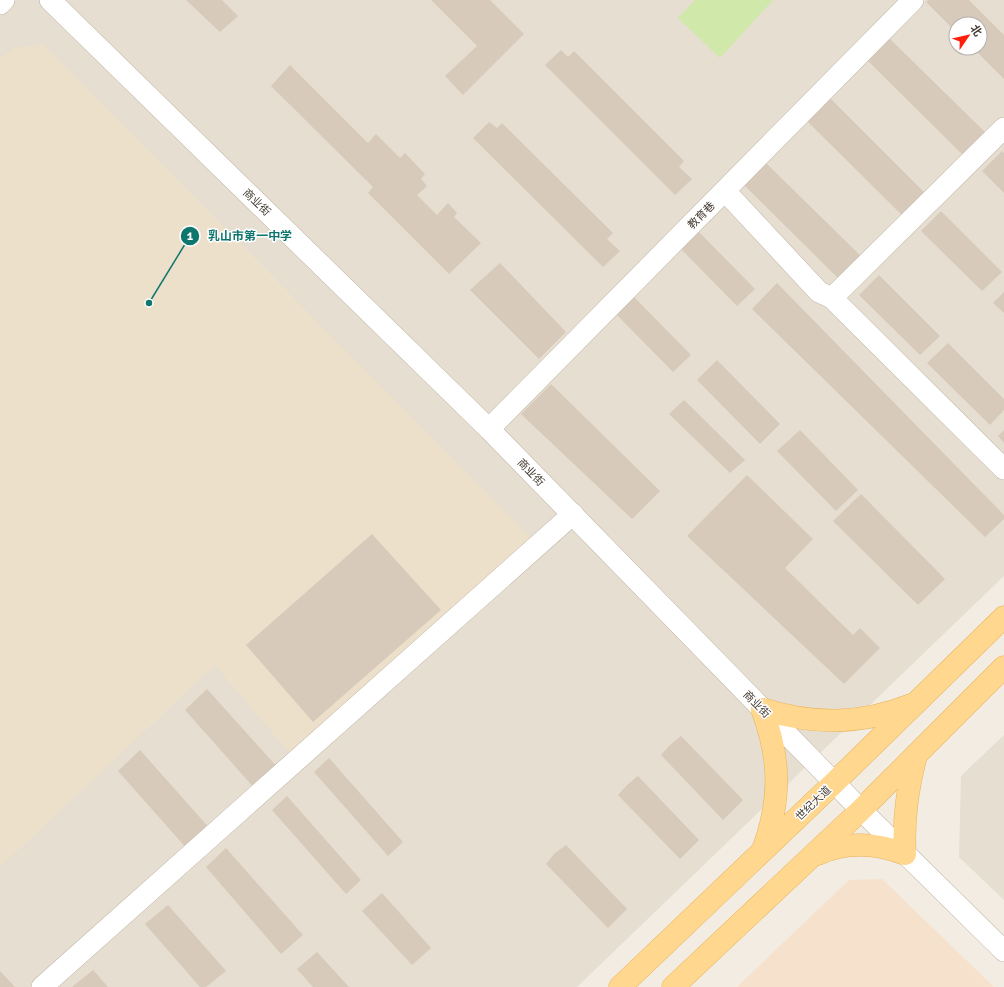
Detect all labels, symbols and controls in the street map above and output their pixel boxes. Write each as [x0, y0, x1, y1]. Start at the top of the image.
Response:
north arrow [948, 16, 988, 56]
text: 北 [967, 22, 984, 39]
street label: 商业街 [240, 186, 273, 218]
street label: 教育巷 [685, 199, 718, 232]
callout: 乳山市第一中学 [180, 224, 300, 248]
text: 1 [187, 229, 194, 244]
text: 乳山市第一中学 [208, 229, 292, 244]
street label: 商业街 [515, 456, 547, 489]
street label: 商业街 [740, 688, 773, 721]
street label: 世纪大道 [793, 783, 834, 823]

